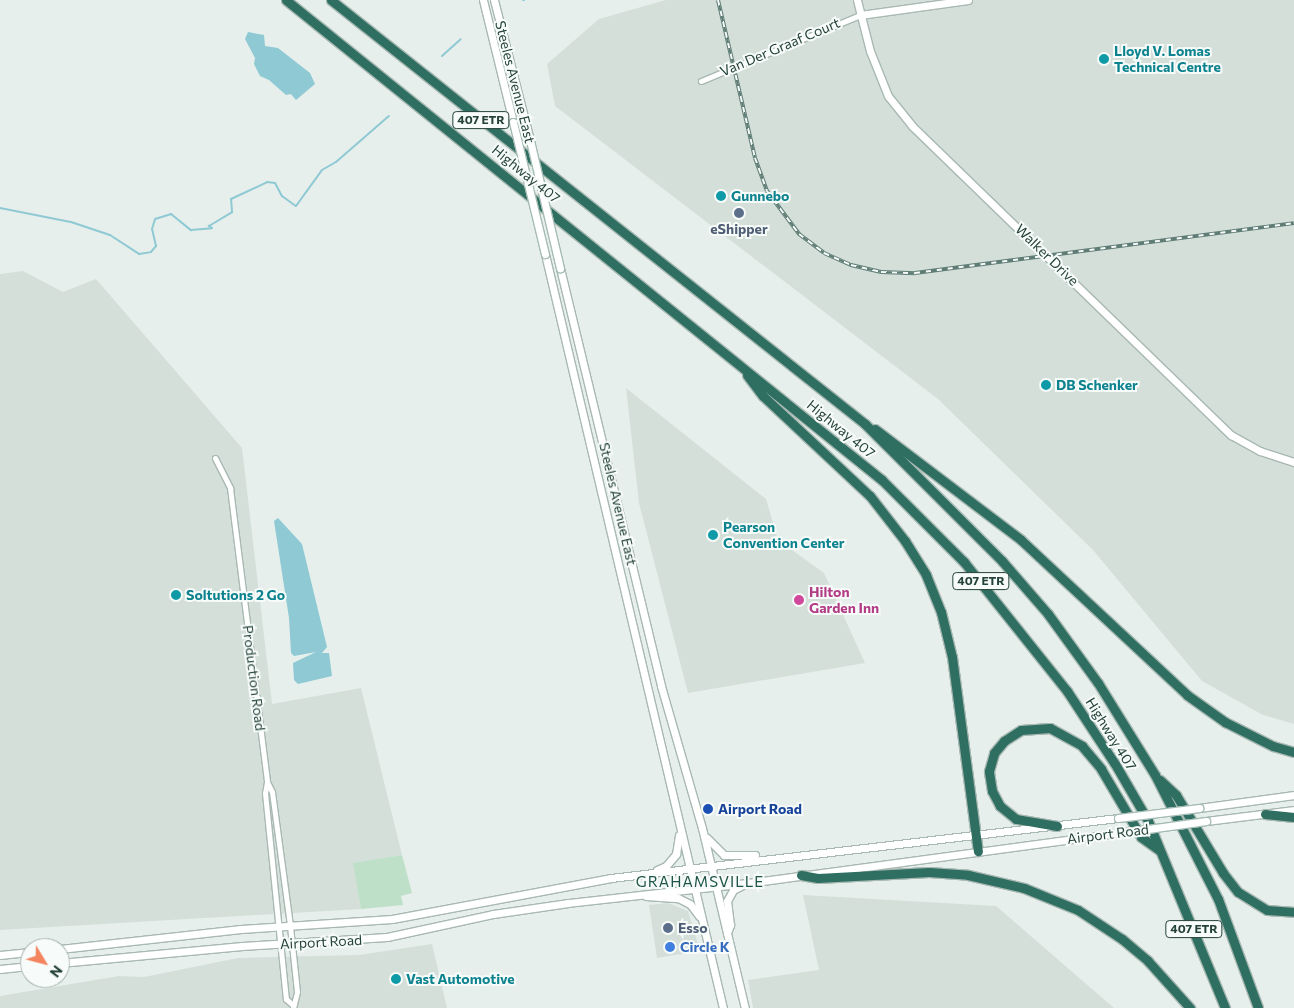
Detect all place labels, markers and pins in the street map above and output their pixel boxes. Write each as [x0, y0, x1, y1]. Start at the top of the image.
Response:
place label: Lloyd V. Lomas Technical Centre [1114, 43, 1221, 75]
marker: Lloyd V. Lomas Technical Centre [1098, 53, 1110, 65]
place label: Gunnebo [731, 188, 789, 204]
marker: Gunnebo [715, 190, 727, 202]
marker: eShipper [733, 207, 745, 219]
place label: eShipper [710, 221, 768, 237]
place label: DB Schenker [1056, 377, 1138, 393]
marker: DB Schenker [1040, 379, 1052, 391]
place label: Pearson Convention Center [723, 519, 845, 552]
marker: Pearson Convention Center [707, 529, 719, 541]
place label: Hilton Garden Inn [809, 584, 879, 616]
place label: Soltutions 2 Go [186, 587, 285, 603]
marker: Soltutions 2 Go [170, 589, 182, 601]
marker: Hilton Garden Inn [793, 594, 805, 606]
place label: Airport Road [718, 801, 802, 817]
marker: Airport Road [702, 803, 714, 815]
place label: Esso [678, 920, 708, 936]
marker: Esso [662, 922, 674, 934]
place label: Circle K [680, 939, 729, 955]
marker: Circle K [664, 941, 676, 953]
place label: Vast Automotive [406, 971, 515, 987]
marker: Vast Automotive [390, 973, 402, 985]

